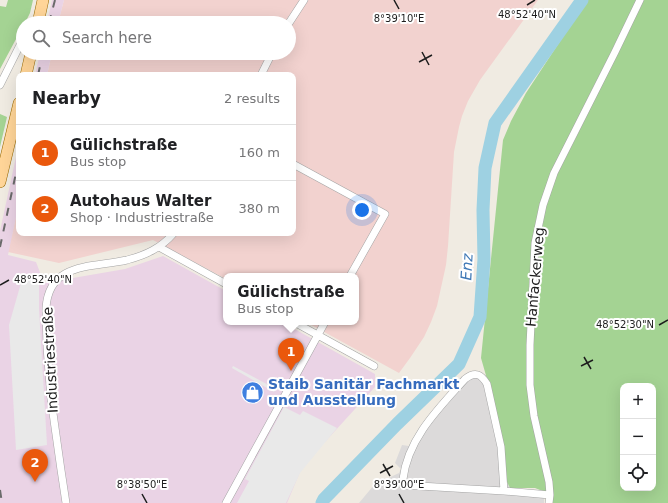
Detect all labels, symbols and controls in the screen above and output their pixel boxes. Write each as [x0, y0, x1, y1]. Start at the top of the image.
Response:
text: 48°52'40"N [498, 9, 556, 20]
text: 8°39'10"E [374, 13, 424, 24]
search box [16, 16, 296, 60]
icon: search [30, 27, 52, 49]
text: Search here [62, 29, 152, 47]
text: Nearby [32, 88, 101, 108]
text: 2 results [224, 91, 280, 106]
text: Gülichstraße [70, 136, 177, 154]
text: 1 [40, 145, 50, 160]
text: 160 m [238, 145, 280, 160]
text: Bus stop [70, 154, 126, 169]
text: Autohaus Walter [70, 192, 211, 210]
your location [352, 200, 372, 220]
text: 2 [40, 201, 50, 216]
text: 380 m [238, 201, 280, 216]
text: Shop · Industriestraße [70, 210, 214, 225]
street label: Hanfackerweg [523, 226, 547, 328]
water label: Enz [457, 252, 477, 281]
popup [223, 273, 359, 325]
text: 48°52'40"N [14, 274, 72, 285]
text: Gülichstraße [237, 283, 345, 301]
text: Bus stop [237, 301, 293, 316]
street label: Industriestraße [39, 306, 61, 414]
text: 48°52'30"N [596, 319, 654, 330]
pin: 1 [278, 338, 304, 371]
place label: Staib Sanitär Fachmarkt und Ausstellung [268, 376, 460, 408]
shop icon: Staib Sanitär Fachmarkt und Ausstellung [240, 379, 266, 405]
map controls [620, 383, 656, 491]
button: + [620, 383, 656, 419]
button: − [620, 419, 656, 455]
pin: 2 [22, 449, 48, 482]
button: locate [620, 455, 656, 491]
text: 8°38'50"E [117, 479, 167, 490]
text: 8°39'00"E [374, 479, 424, 490]

